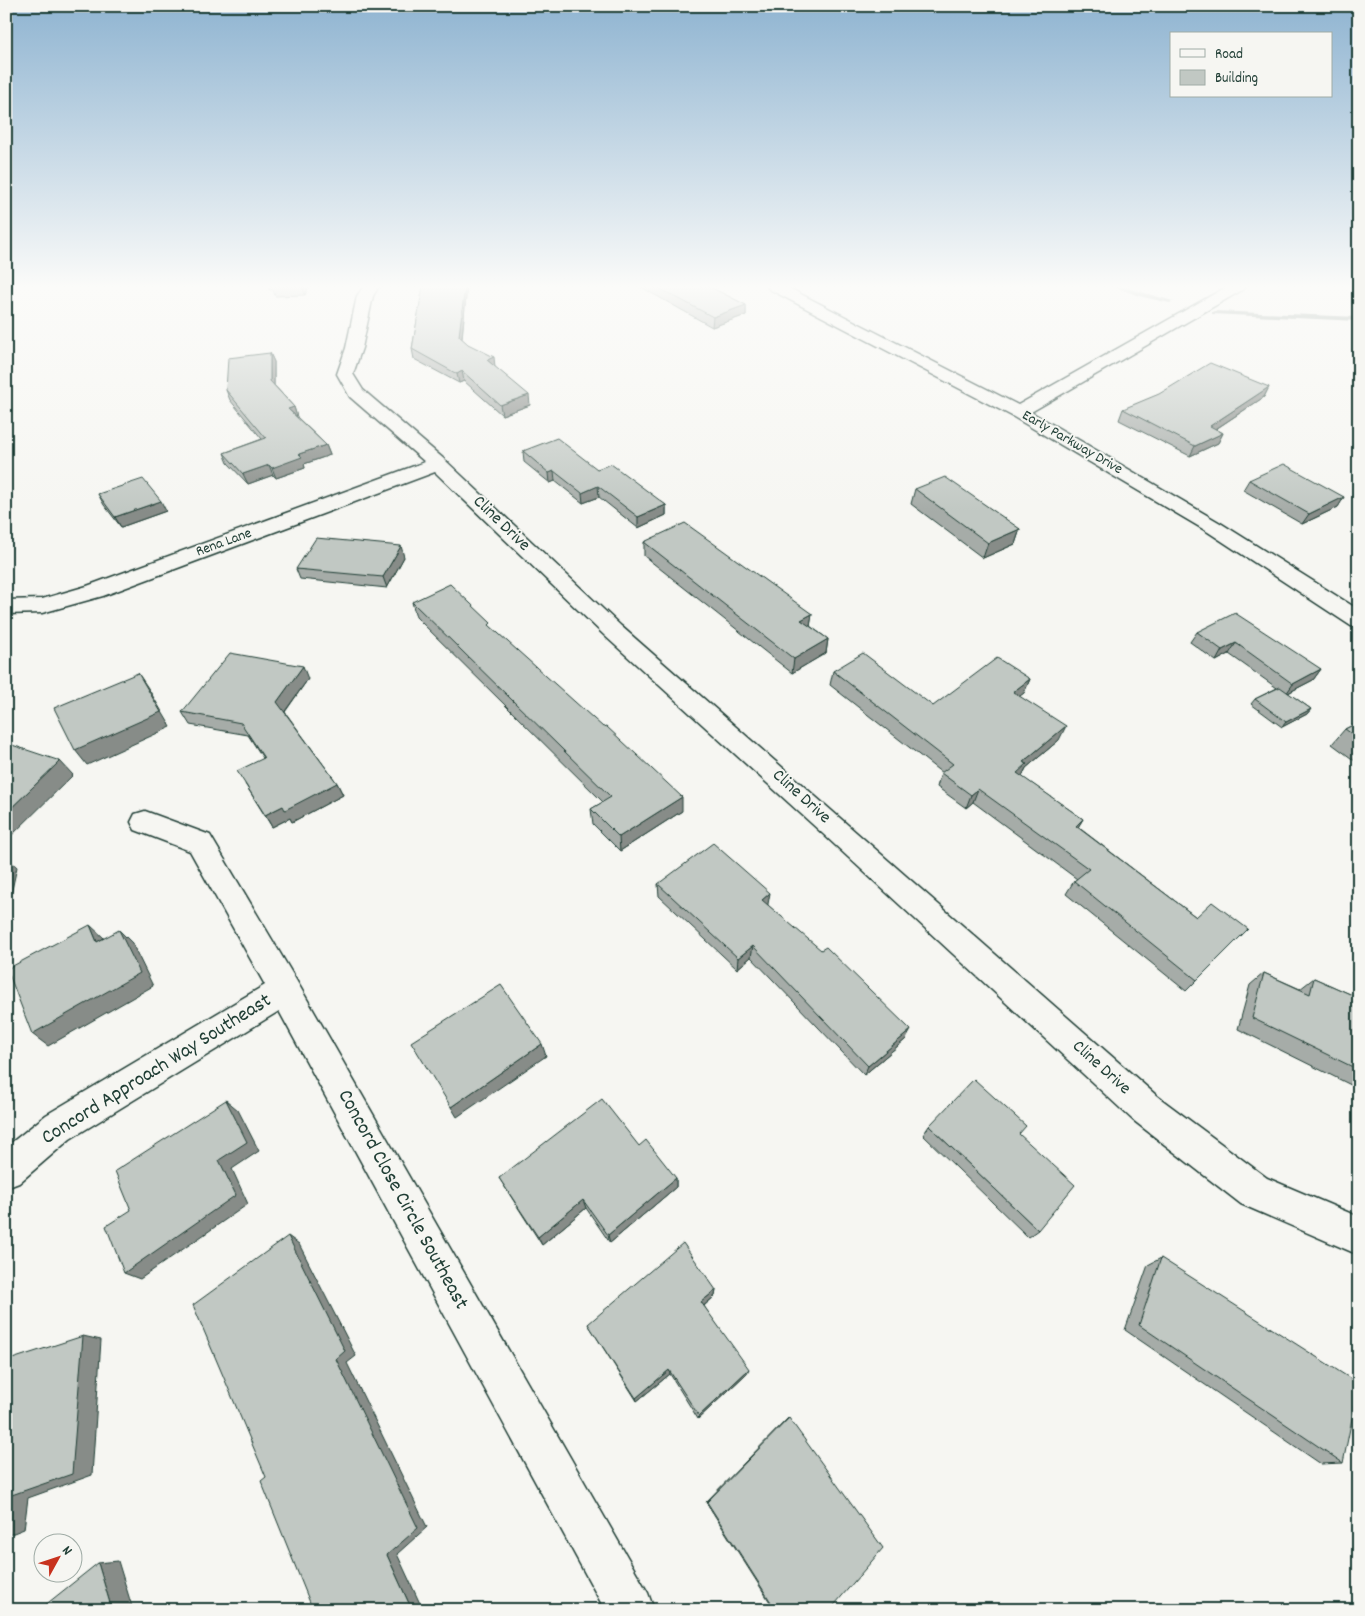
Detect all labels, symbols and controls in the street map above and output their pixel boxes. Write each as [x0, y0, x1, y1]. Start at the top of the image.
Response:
legend [1170, 32, 1332, 98]
text: Road [1215, 44, 1243, 66]
text: Building [1215, 68, 1258, 90]
street label: Early Parkway Drive [1017, 405, 1127, 481]
street label: Cline Drive [467, 490, 535, 558]
street label: Rena Lane [193, 523, 255, 563]
street label: Cline Drive [766, 764, 836, 830]
street label: Concord Approach Way Southeast [36, 987, 278, 1153]
street label: Cline Drive [1066, 1035, 1136, 1101]
street label: Concord Close Circle Southeast [329, 1085, 475, 1316]
north arrow [32, 1534, 82, 1584]
text: N [57, 1542, 76, 1560]

